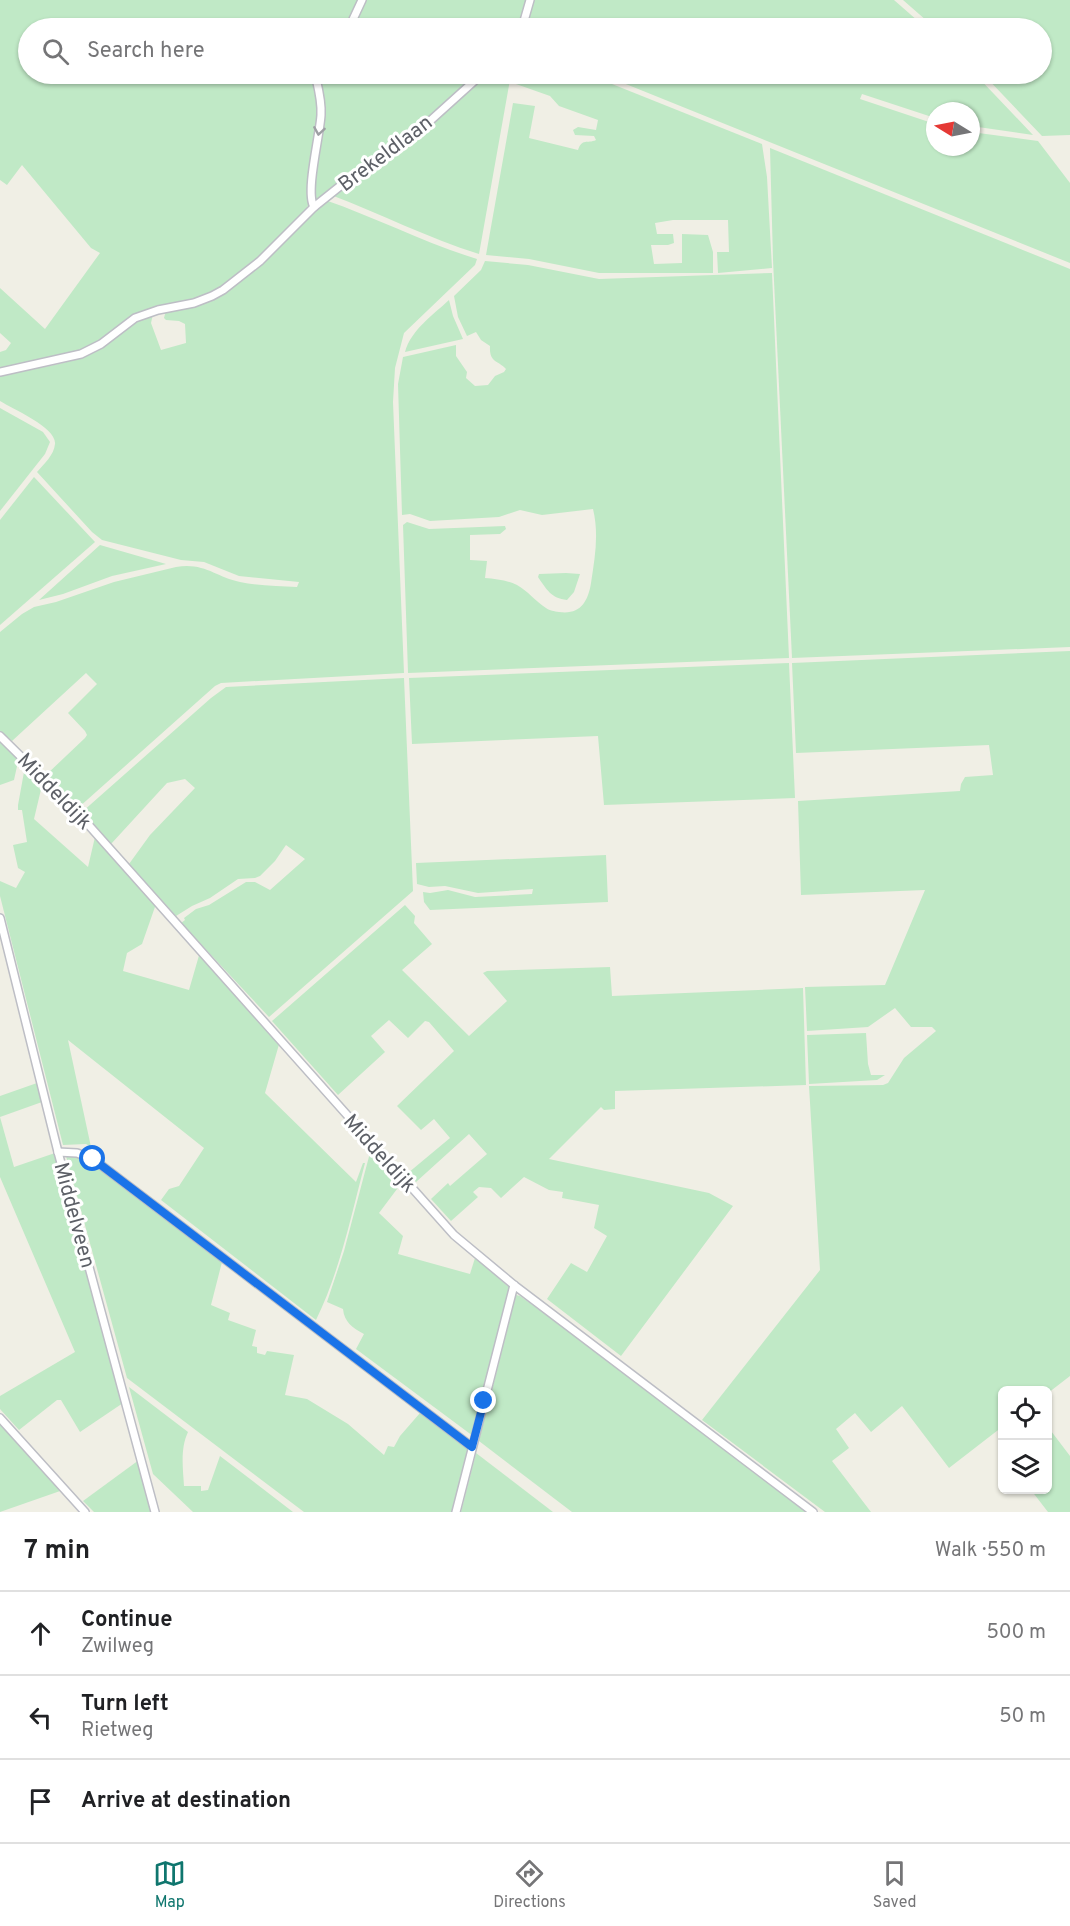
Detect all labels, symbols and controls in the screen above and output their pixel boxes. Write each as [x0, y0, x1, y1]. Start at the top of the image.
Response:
search box [18, 18, 1052, 84]
icon: search [39, 35, 72, 68]
text: Search here [87, 38, 205, 65]
north arrow [926, 102, 980, 156]
street label: Brekeldlaan [333, 110, 439, 199]
one-way arrow [313, 126, 325, 136]
street label: Middeldijk [11, 748, 97, 836]
street label: Middeldijk [336, 1109, 421, 1199]
route start [79, 1145, 105, 1171]
street label: Middelveen [46, 1160, 101, 1271]
map controls [998, 1386, 1052, 1494]
button: locate [998, 1386, 1052, 1440]
route end [470, 1387, 496, 1413]
button: layers [998, 1440, 1052, 1494]
text: 7 min [24, 1535, 90, 1568]
text: Walk · 550 m [935, 1538, 1046, 1564]
text: Continue [81, 1607, 172, 1634]
icon: ahead [24, 1617, 57, 1650]
text: 500 m [986, 1620, 1046, 1646]
text: Zwilweg [81, 1634, 154, 1660]
text: Turn left [81, 1691, 169, 1718]
icon: left [24, 1701, 57, 1734]
text: 50 m [999, 1704, 1046, 1730]
text: Rietweg [81, 1718, 154, 1744]
icon: arrive [24, 1785, 57, 1818]
text: Arrive at destination [81, 1788, 291, 1815]
tab: Map [153, 1857, 186, 1913]
tab: Directions [493, 1857, 566, 1913]
tab: Saved [873, 1857, 917, 1913]

